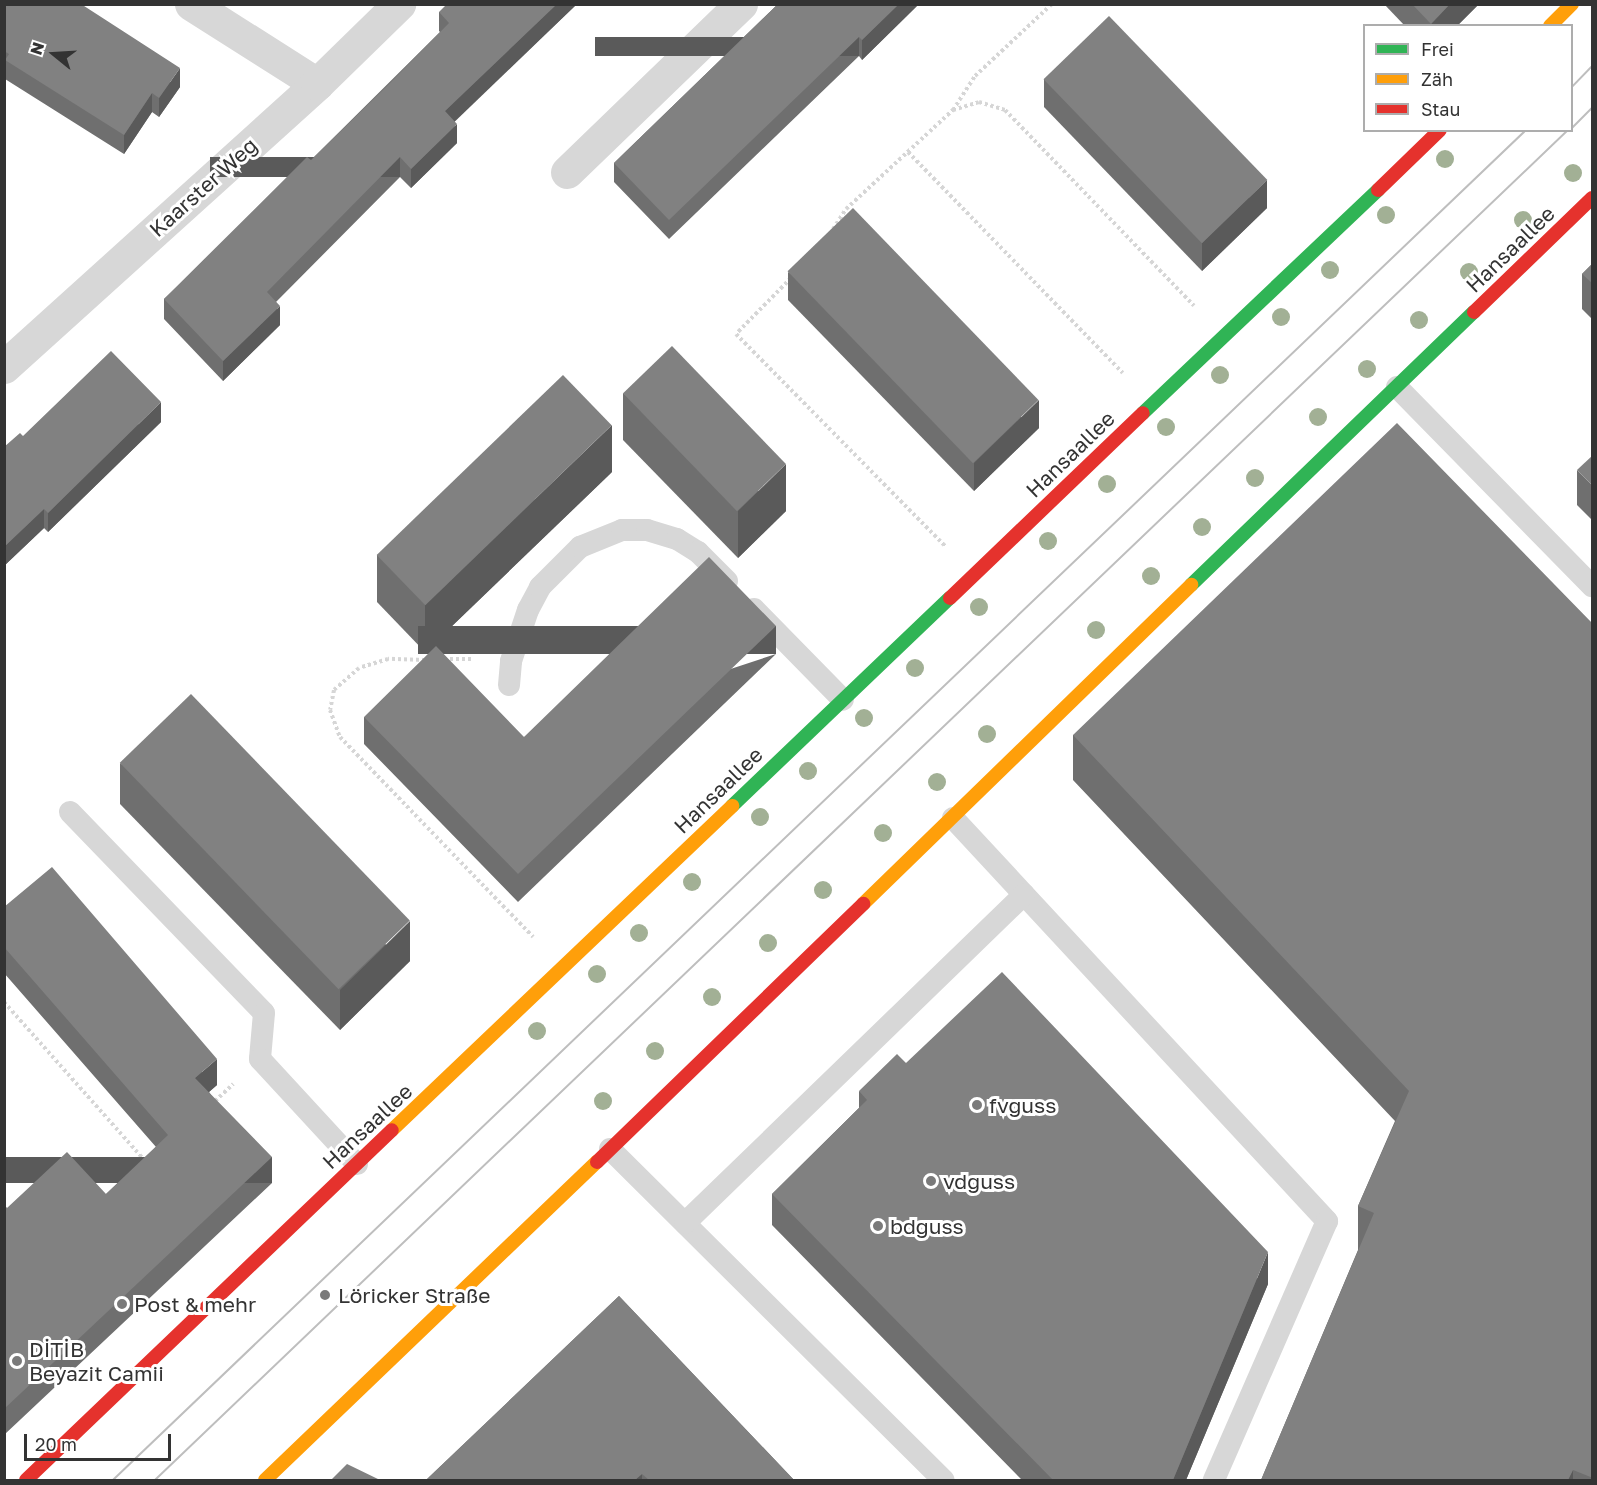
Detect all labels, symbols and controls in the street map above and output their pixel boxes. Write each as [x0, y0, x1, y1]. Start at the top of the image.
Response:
north arrow [24, 24, 84, 84]
legend [1363, 24, 1573, 132]
text: Frei [1421, 38, 1454, 60]
text: N [25, 40, 48, 57]
text: Zäh [1421, 68, 1453, 90]
text: Stau [1421, 98, 1460, 120]
street label: Kaarster Weg [144, 132, 262, 242]
street label: Hansaallee [1461, 201, 1559, 297]
street label: Hansaallee [1021, 406, 1119, 502]
street label: Hansaallee [669, 742, 767, 838]
street label: Hansaallee [317, 1078, 417, 1174]
place label: fvguss [989, 1092, 1056, 1118]
marker: fvguss [970, 1098, 984, 1112]
place label: vdguss [943, 1168, 1015, 1194]
marker: vdguss [924, 1174, 938, 1188]
place label: bdguss [890, 1213, 964, 1239]
marker: bdguss [871, 1219, 885, 1233]
place label: Löricker Straße [338, 1282, 490, 1308]
marker: Löricker Straße [316, 1286, 334, 1304]
place label: Post & mehr [134, 1291, 256, 1317]
marker: Post & mehr [115, 1297, 129, 1311]
place label: DİTİB Beyazit Camii [29, 1336, 164, 1386]
marker: DİTİB Beyazit Camii [10, 1354, 24, 1368]
scale bar [27, 1422, 174, 1460]
text: 20 m [35, 1433, 77, 1455]

